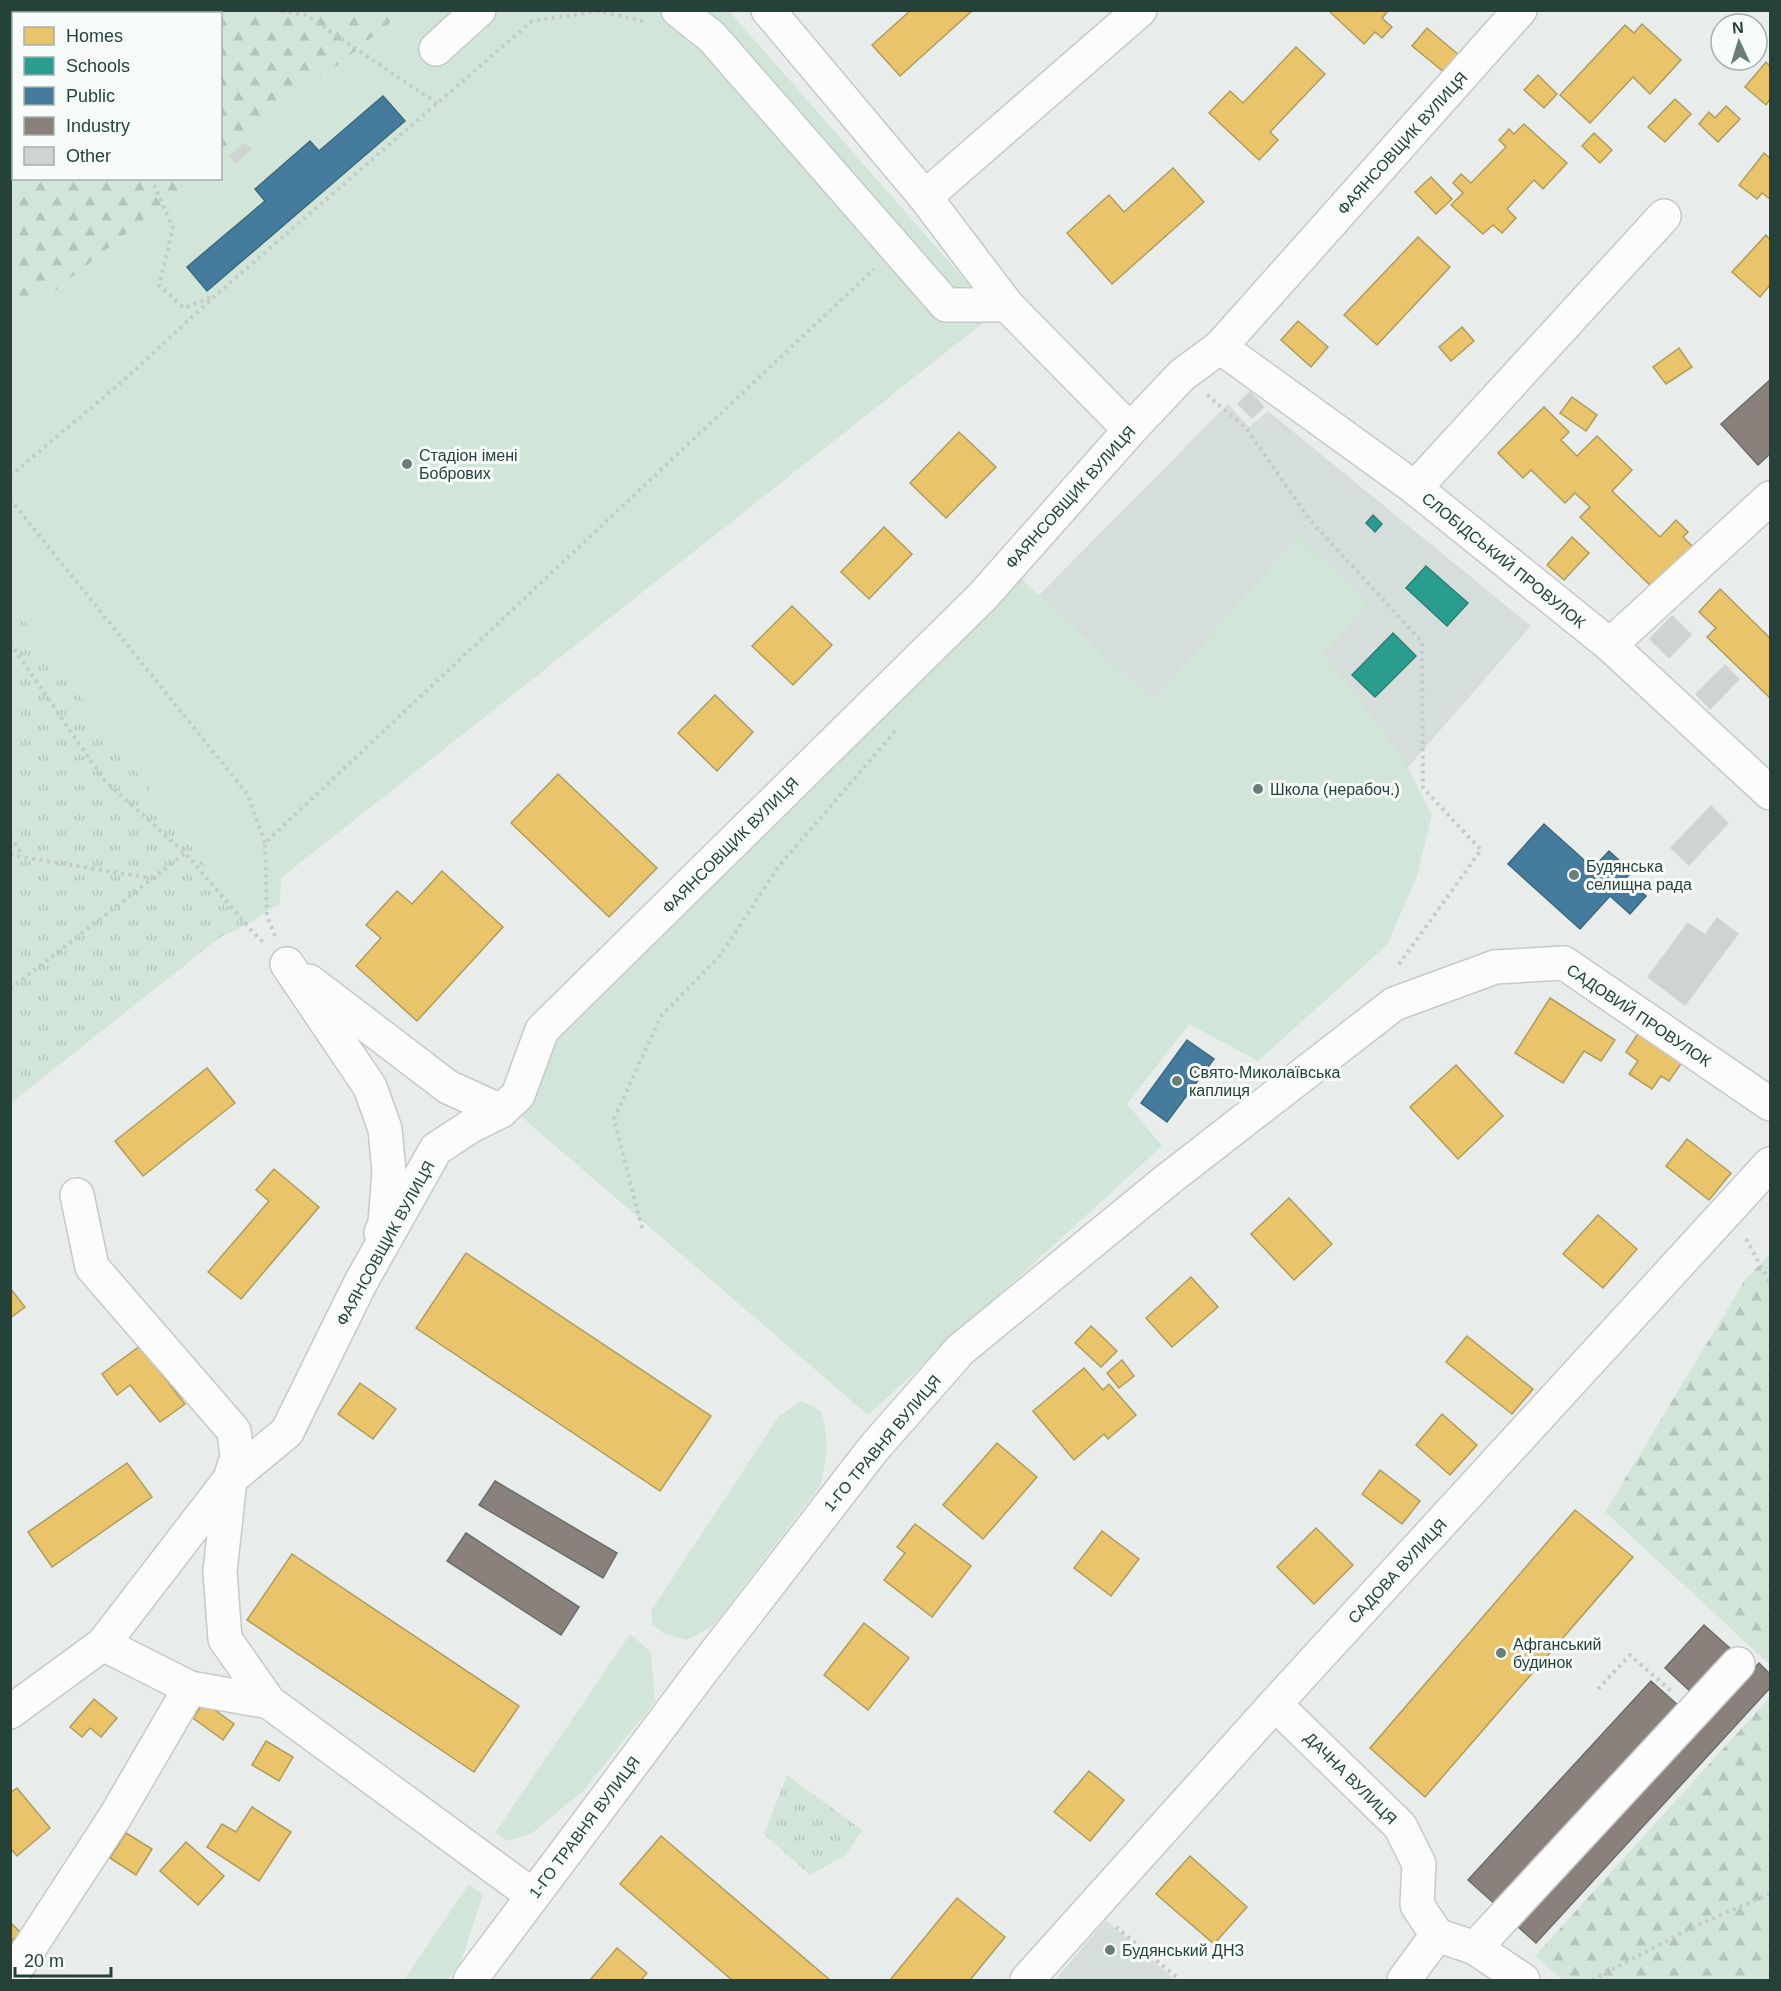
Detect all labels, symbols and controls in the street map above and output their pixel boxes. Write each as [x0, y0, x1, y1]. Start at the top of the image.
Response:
legend [12, 12, 222, 180]
north arrow [1709, 12, 1769, 72]
text: N [1732, 19, 1744, 36]
text: Homes [66, 26, 123, 46]
text: Schools [66, 56, 130, 76]
street label: ФАЯНСОВЩИК ВУЛИЦЯ [1334, 69, 1471, 218]
text: Public [66, 86, 115, 106]
text: Industry [66, 116, 130, 136]
text: Other [66, 146, 111, 166]
street label: ФАЯНСОВЩИК ВУЛИЦЯ [1002, 423, 1139, 572]
place label: Стадіон імені Бобрових [419, 447, 518, 482]
marker: Стадіон імені Бобрових [400, 457, 414, 471]
street label: СЛОБІДСЬКИЙ ПРОВУЛОК [1419, 489, 1590, 632]
street label: ФАЯНСОВЩИК ВУЛИЦЯ [659, 774, 802, 917]
place label: Школа (нерабоч.) [1270, 781, 1400, 798]
marker: Школа (нерабоч.) [1251, 782, 1265, 796]
place label: Будянська селищна рада [1586, 858, 1692, 893]
marker: Будянська селищна рада [1567, 868, 1581, 882]
street label: САДОВИЙ ПРОВУЛОК [1563, 960, 1715, 1070]
place label: Свято-Миколаївська каплиця [1189, 1064, 1341, 1099]
marker: Свято-Миколаївська каплиця [1170, 1074, 1184, 1088]
street label: ФАЯНСОВЩИК ВУЛИЦЯ [333, 1158, 438, 1328]
street label: 1-ГО ТРАВНЯ ВУЛИЦЯ [820, 1372, 944, 1515]
street label: САДОВА ВУЛИЦЯ [1345, 1516, 1450, 1627]
place label: Афганський будинок [1513, 1636, 1601, 1671]
marker: Афганський будинок [1494, 1646, 1508, 1660]
street label: ДАЧНА ВУЛИЦЯ [1301, 1729, 1400, 1828]
street label: 1-ГО ТРАВНЯ ВУЛИЦЯ [526, 1753, 643, 1901]
scale bar [15, 1940, 111, 1978]
place label: Будянський ДНЗ [1122, 1942, 1244, 1959]
marker: Будянський ДНЗ [1103, 1943, 1117, 1957]
text: 20 m [24, 1951, 64, 1971]

